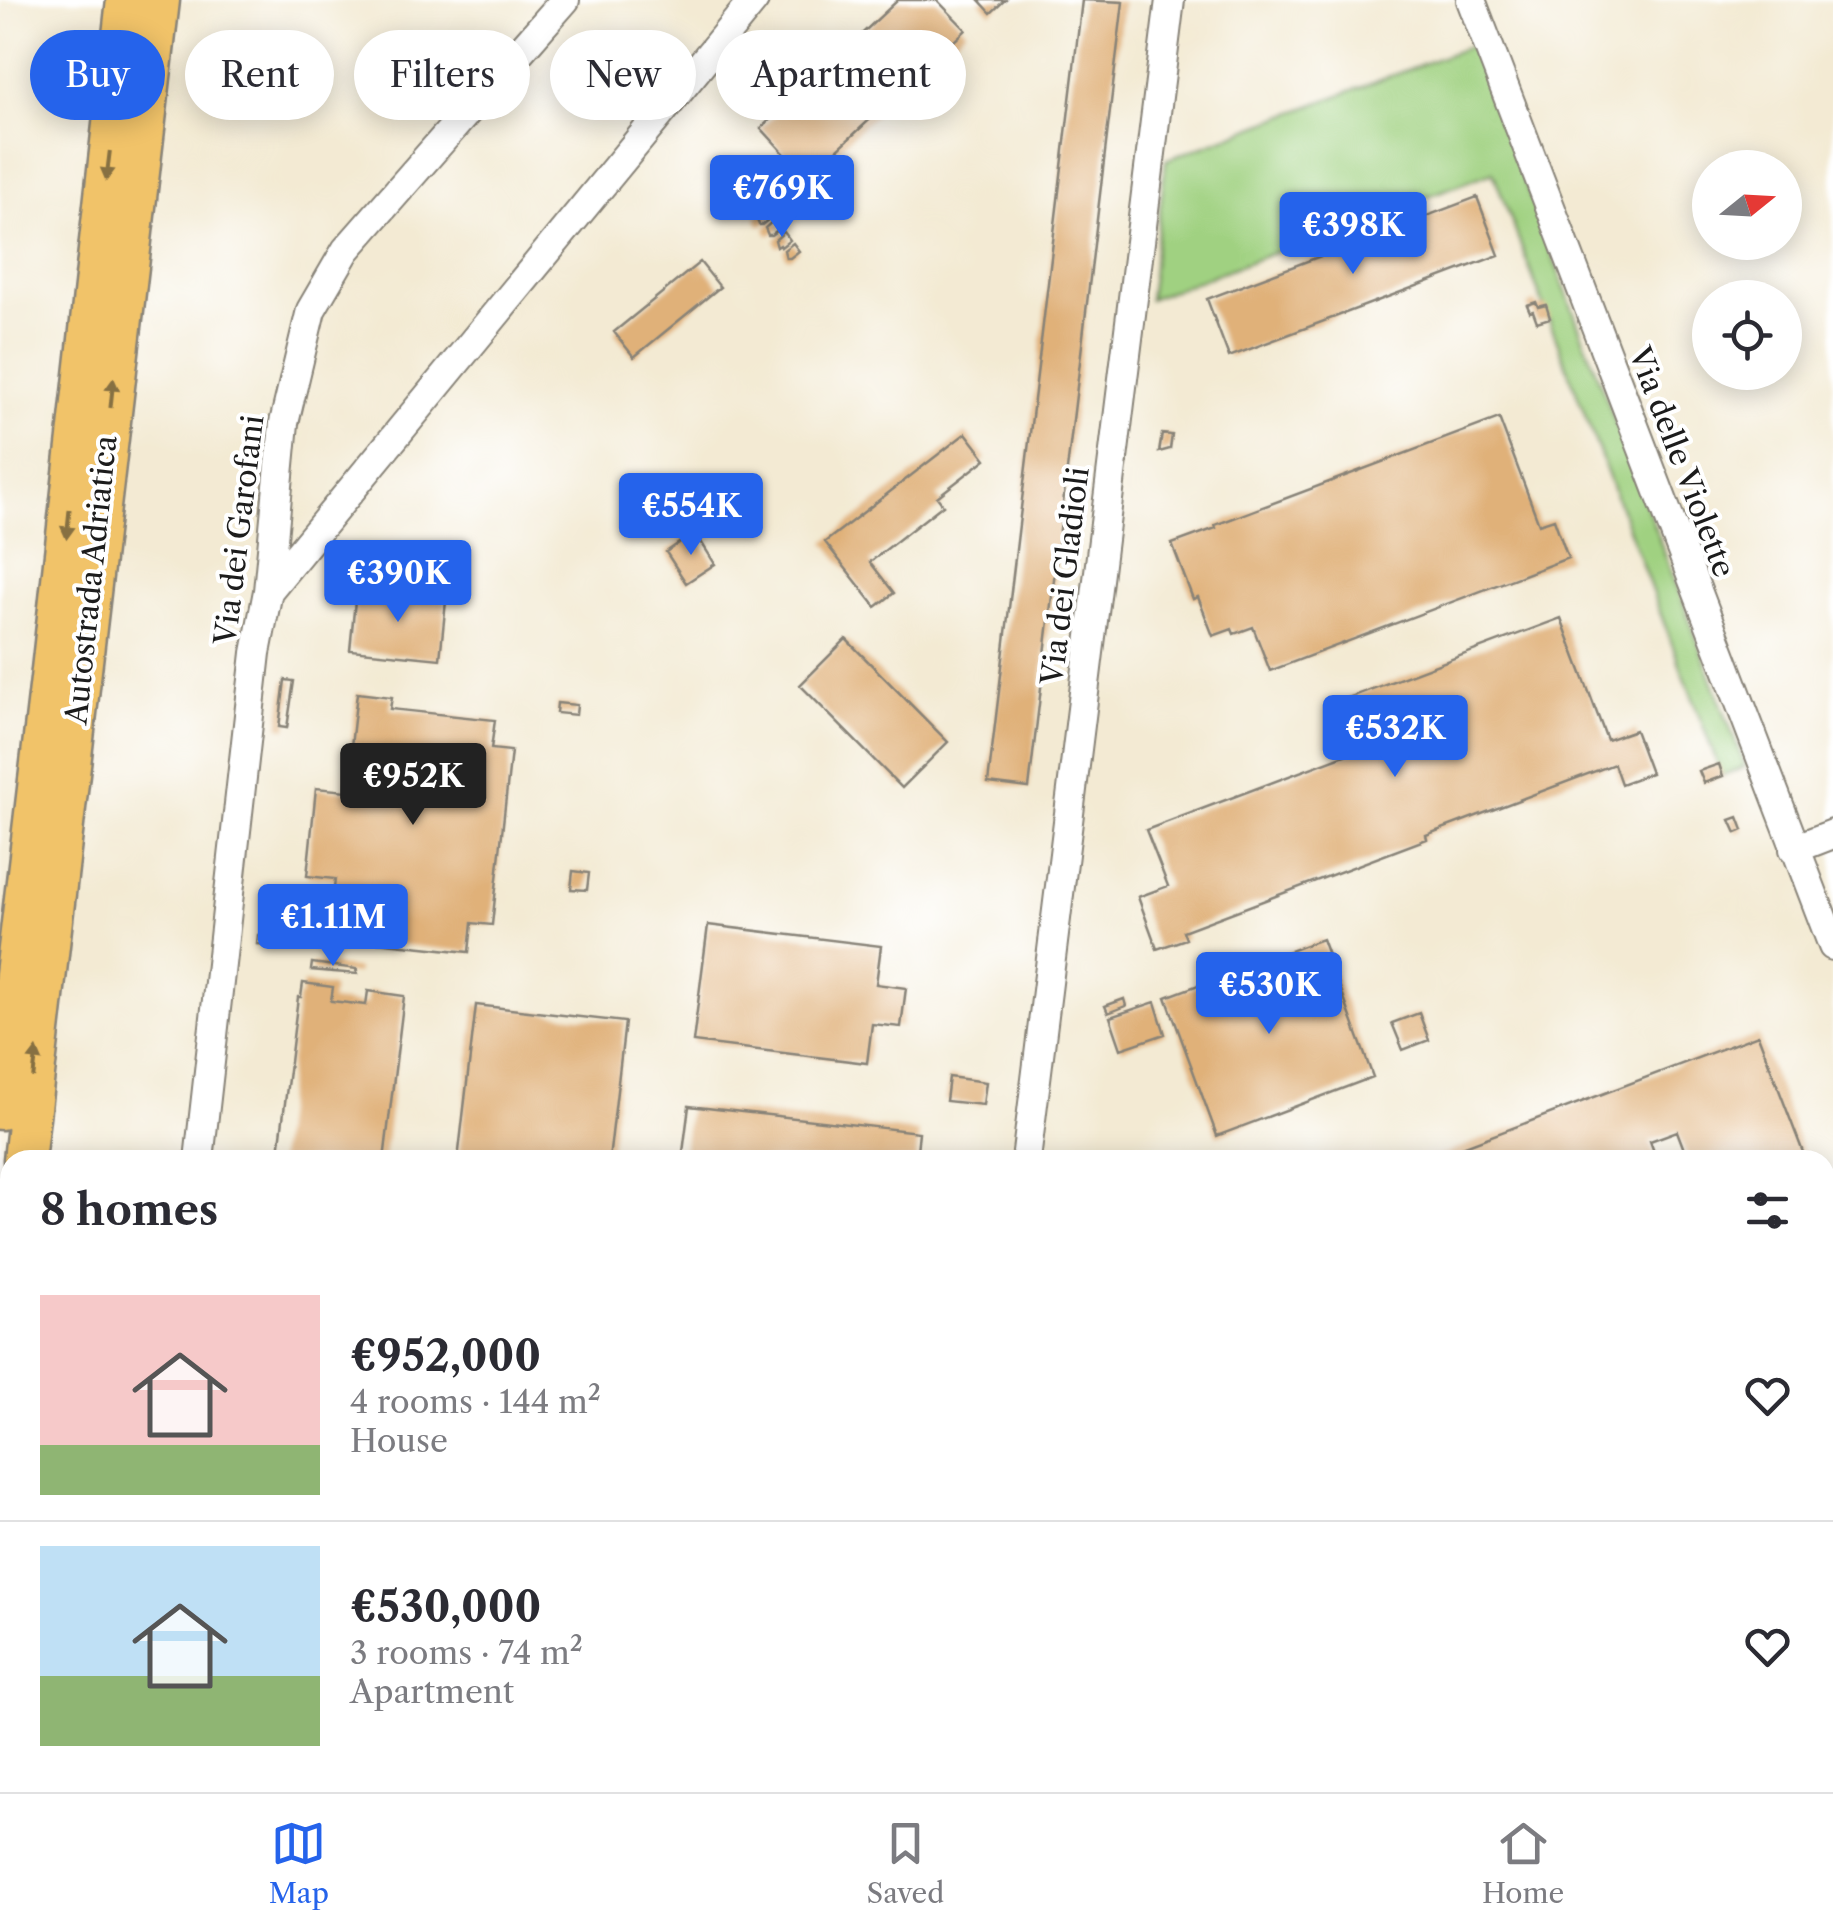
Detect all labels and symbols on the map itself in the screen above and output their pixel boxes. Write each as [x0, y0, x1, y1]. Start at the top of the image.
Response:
north arrow [1692, 150, 1802, 260]
one-way arrow [100, 151, 116, 183]
pin: €769K [712, 155, 852, 240]
pin: €398K [1283, 192, 1423, 277]
street label: Via delle Violette [1621, 341, 1743, 582]
one-way arrow [104, 376, 120, 408]
street label: Via dei Garofani [206, 413, 271, 648]
street label: Autostrada Adriatica [57, 433, 125, 727]
street label: Via dei Gladioli [1033, 465, 1097, 688]
pin: €554K [621, 473, 761, 558]
one-way arrow [60, 509, 76, 541]
pin: €390K [328, 540, 468, 625]
pin: €532K [1325, 695, 1465, 780]
pin: €952K [343, 743, 483, 828]
pin: €1.11M [252, 884, 414, 969]
pin: €530K [1199, 952, 1339, 1037]
one-way arrow [27, 1047, 43, 1078]

